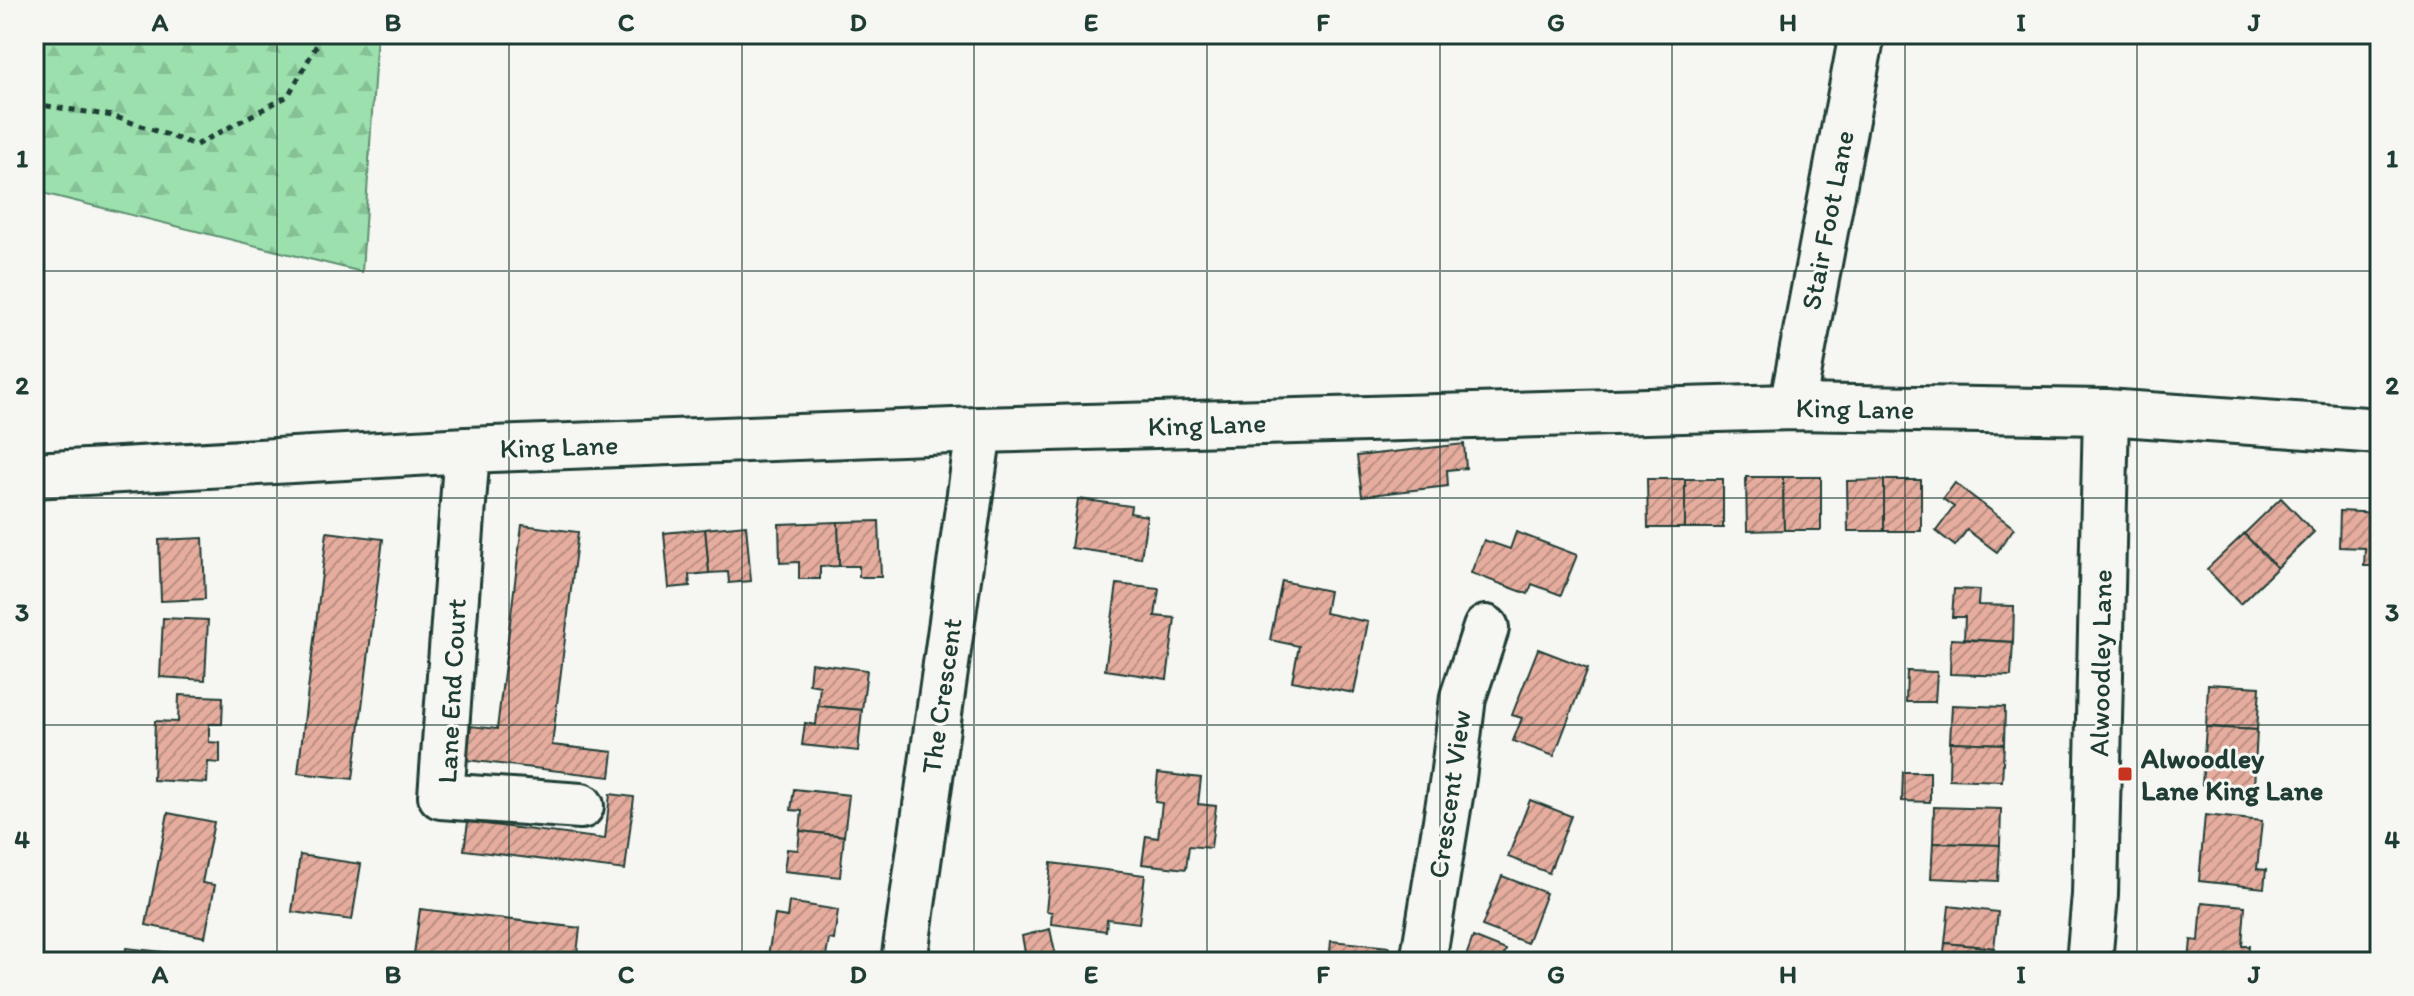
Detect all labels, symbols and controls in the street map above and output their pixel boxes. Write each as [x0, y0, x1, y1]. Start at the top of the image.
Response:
text: A [151, 6, 169, 38]
text: B [385, 6, 402, 38]
text: C [618, 6, 635, 38]
text: D [849, 6, 867, 38]
text: E [1084, 6, 1098, 38]
text: F [1316, 6, 1330, 38]
text: G [1547, 6, 1565, 38]
text: H [1779, 6, 1797, 38]
text: I [2016, 6, 2026, 38]
text: J [2247, 6, 2261, 38]
street label: Stair Foot Lane [1793, 127, 1861, 313]
text: 1 [16, 142, 28, 174]
text: 1 [2386, 142, 2398, 174]
text: 2 [15, 369, 29, 401]
text: 2 [2385, 369, 2399, 401]
street label: King Lane [1795, 390, 1915, 426]
street label: King Lane [1147, 405, 1267, 443]
street label: King Lane [499, 427, 619, 465]
street label: Alwoodley Lane [2081, 569, 2119, 757]
text: 3 [15, 596, 29, 628]
text: 3 [2385, 596, 2399, 628]
street label: Lane End Court [429, 598, 473, 784]
street label: The Crescent [913, 616, 969, 776]
street label: Crescent View [1420, 708, 1478, 880]
place label: Alwoodley Lane King Lane [2140, 741, 2323, 807]
marker: Alwoodley Lane King Lane [2116, 765, 2134, 783]
text: 4 [14, 823, 30, 855]
text: 4 [2384, 823, 2400, 855]
text: A [151, 958, 169, 990]
text: B [385, 958, 402, 990]
text: C [618, 958, 635, 990]
text: D [849, 958, 867, 990]
text: E [1084, 958, 1098, 990]
text: F [1316, 958, 1330, 990]
text: G [1547, 958, 1565, 990]
text: H [1779, 958, 1797, 990]
text: I [2016, 958, 2026, 990]
text: J [2247, 958, 2261, 990]

